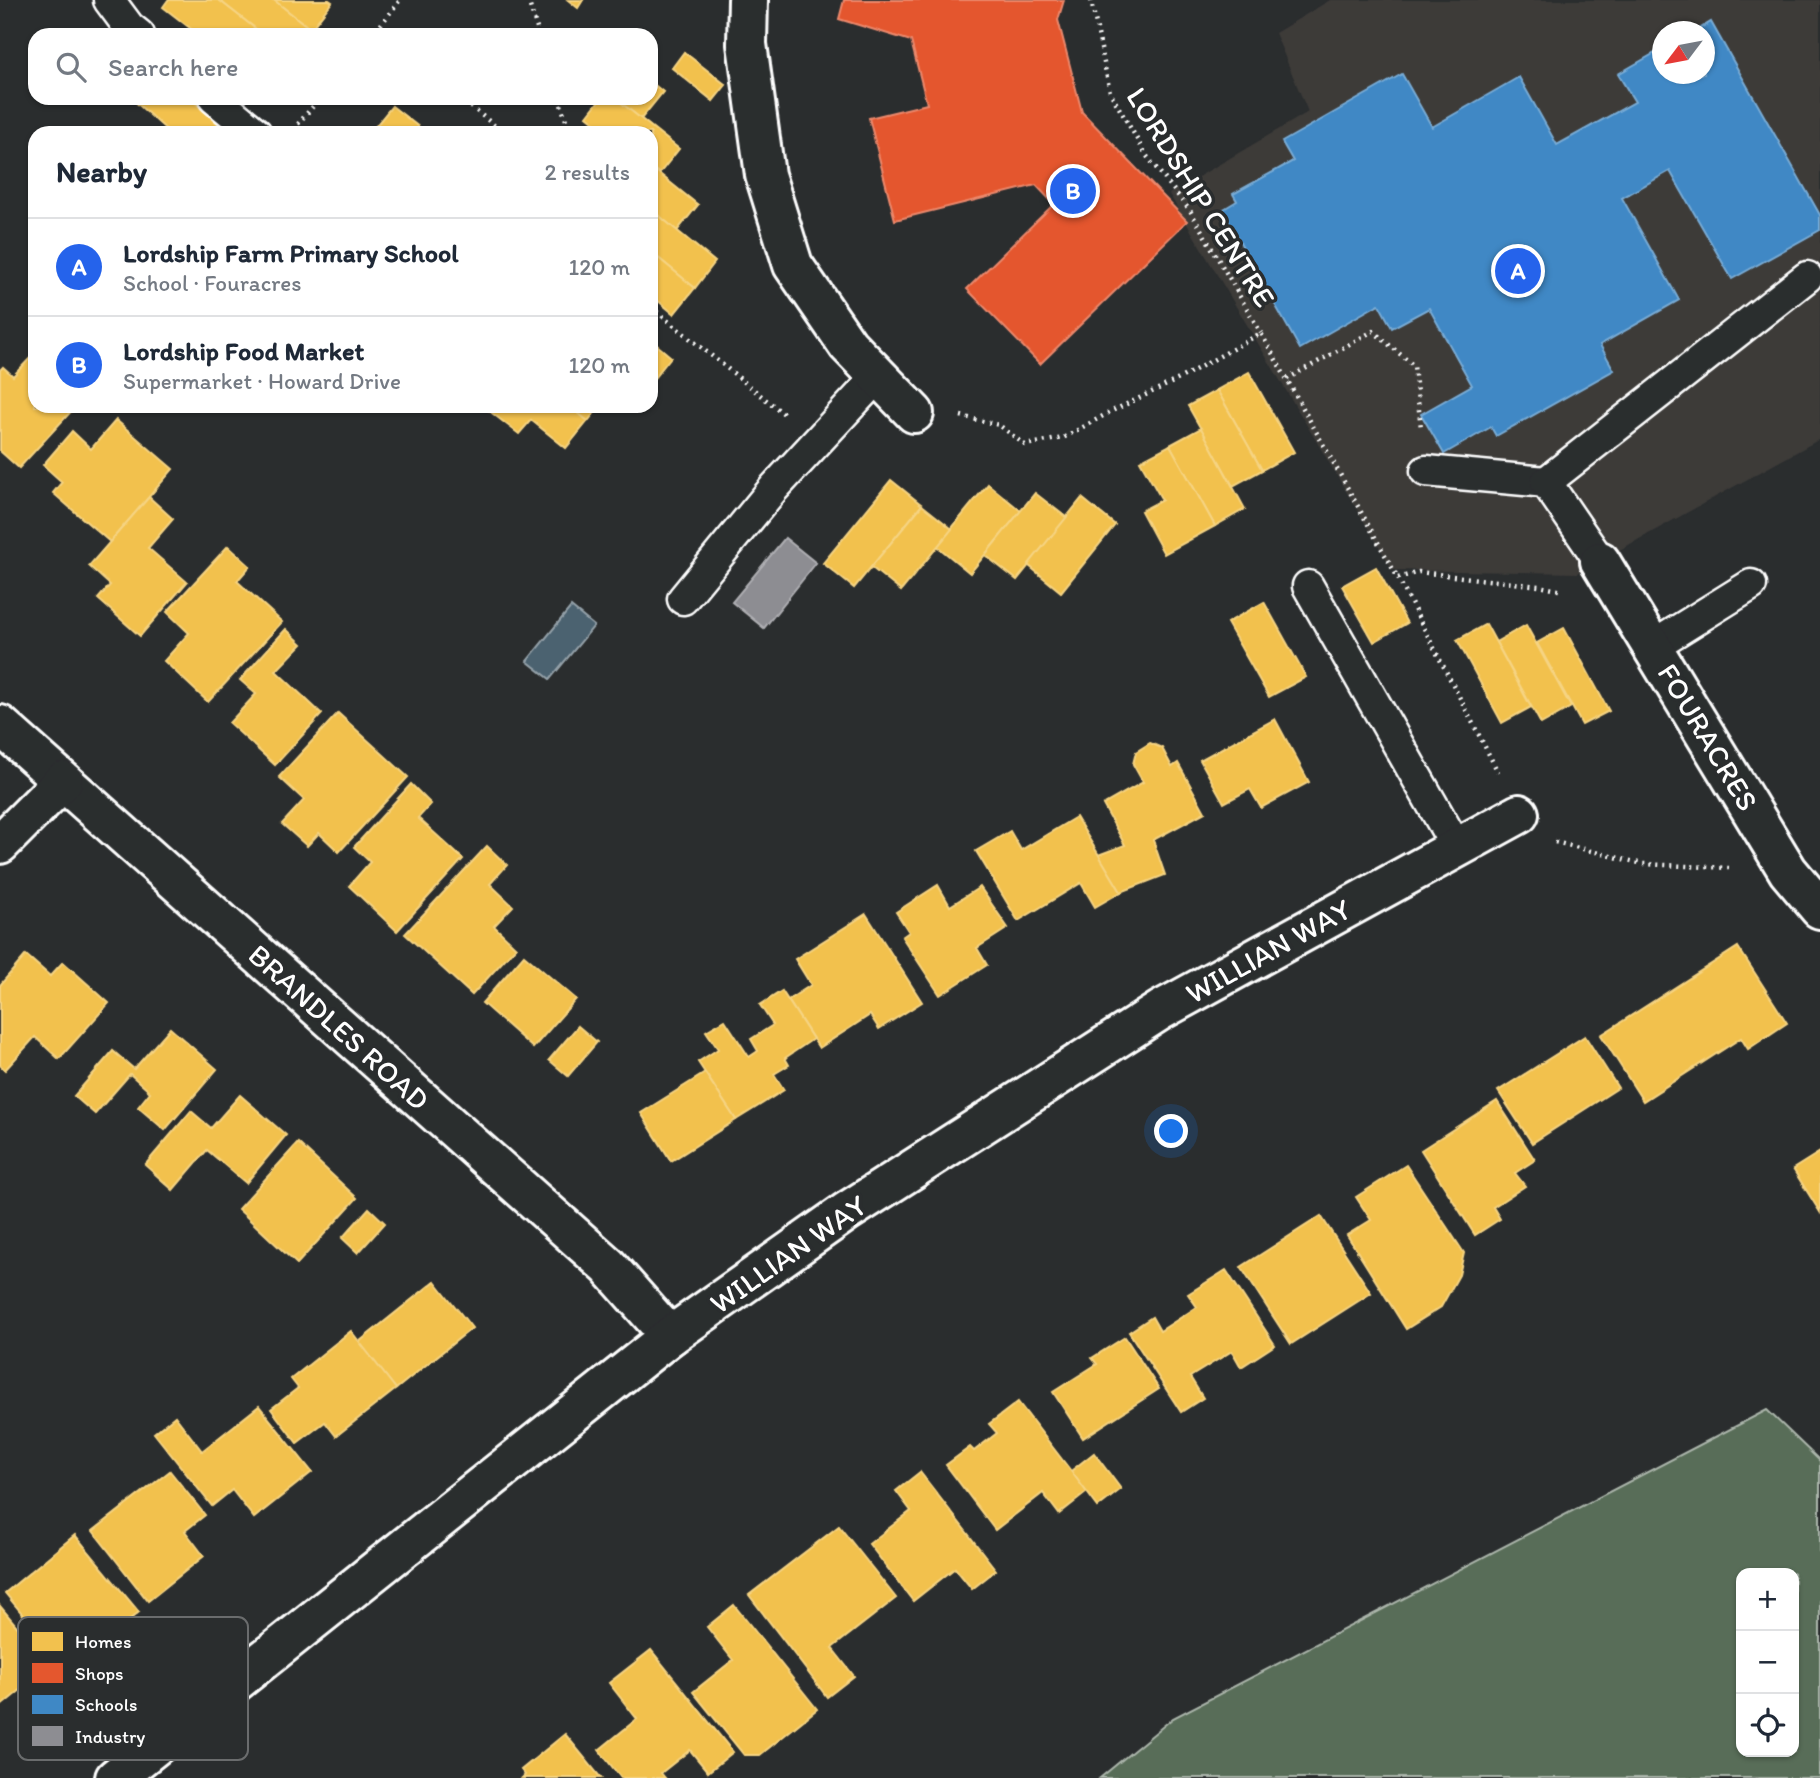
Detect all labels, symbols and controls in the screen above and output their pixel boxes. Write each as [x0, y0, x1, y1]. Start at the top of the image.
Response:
north arrow [1652, 21, 1715, 84]
search box [28, 28, 658, 105]
icon: search [52, 48, 90, 86]
text: Search here [108, 51, 238, 83]
street label: LORDSHIP CENTRE [1118, 80, 1284, 314]
text: Nearby [56, 153, 147, 190]
text: 2 results [544, 158, 630, 186]
pin: B [1050, 165, 1096, 217]
text: Lordship Farm Primary School [123, 237, 459, 269]
pin: A [1495, 245, 1541, 297]
text: A [72, 253, 86, 281]
text: 120 m [569, 253, 630, 281]
text: School · Fouracres [123, 269, 302, 297]
text: Lordship Food Market [123, 335, 364, 367]
text: B [72, 351, 86, 379]
text: 120 m [569, 351, 630, 379]
text: Supermarket · Howard Drive [123, 367, 401, 395]
street label: FOURACRES [1650, 657, 1766, 817]
street label: WILLIAN WAY [1179, 890, 1357, 1012]
street label: BRANDLES ROAD [241, 936, 437, 1118]
your location [1154, 1114, 1188, 1148]
street label: WILLIAN WAY [702, 1186, 874, 1322]
map controls [1736, 1568, 1799, 1757]
button: + [1736, 1568, 1799, 1631]
legend [18, 1617, 248, 1760]
text: Homes [75, 1630, 131, 1653]
button: − [1736, 1631, 1799, 1694]
text: Shops [75, 1662, 124, 1685]
text: Schools [75, 1693, 138, 1716]
button: locate [1736, 1694, 1799, 1757]
text: Industry [75, 1725, 145, 1748]

